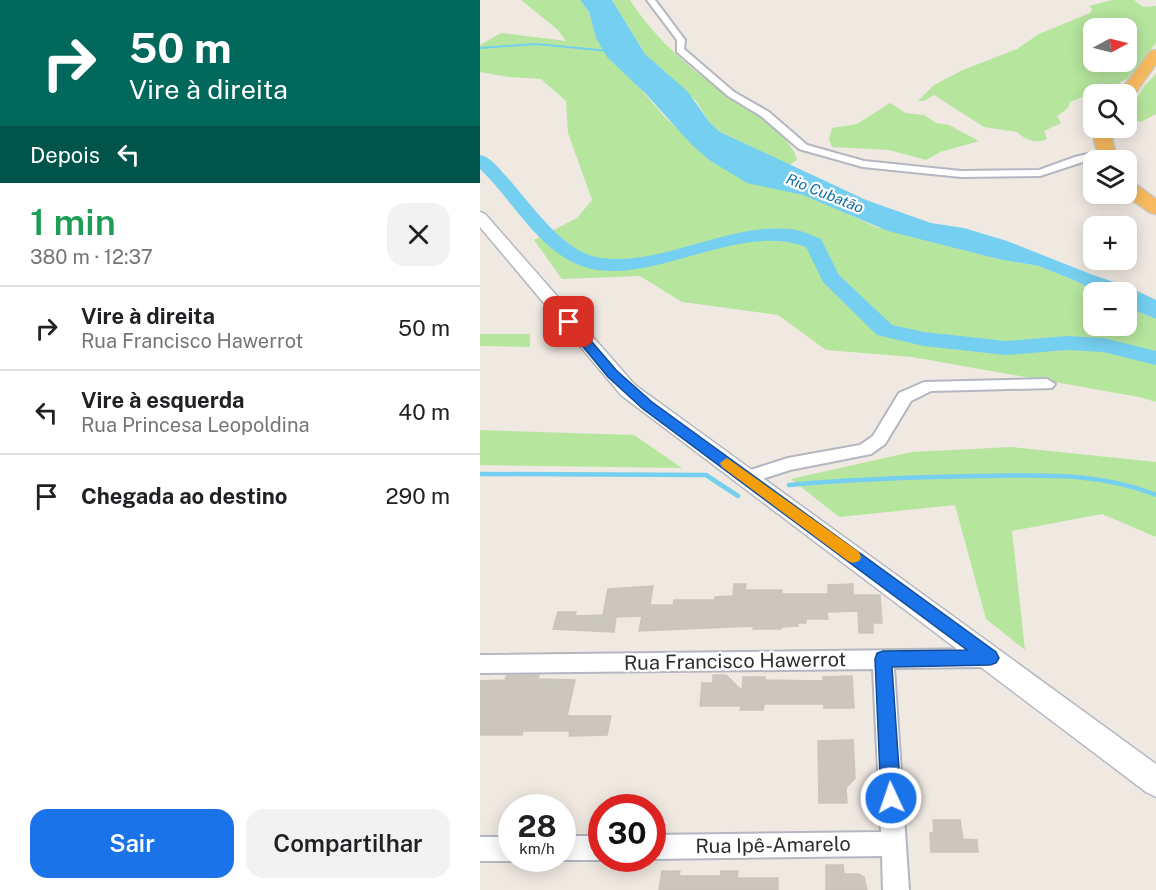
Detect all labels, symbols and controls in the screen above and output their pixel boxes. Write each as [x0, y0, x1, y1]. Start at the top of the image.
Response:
north arrow [1083, 18, 1137, 72]
map controls [1083, 18, 1137, 336]
text: 50 m [129, 23, 232, 72]
icon: right [30, 24, 108, 102]
text: Vire à direita [129, 73, 288, 105]
button: search [1083, 84, 1137, 138]
icon: left [112, 138, 145, 171]
text: Depois [30, 142, 100, 168]
button: layers [1083, 150, 1137, 204]
water label: Rio Cubatão [784, 170, 866, 216]
text: 1 min [30, 201, 116, 243]
button: close [387, 203, 450, 266]
button: + [1083, 216, 1137, 270]
text: 380 m · 12:37 [30, 245, 153, 269]
button: − [1083, 282, 1137, 336]
pin [543, 296, 594, 347]
text: Vire à direita [81, 303, 215, 329]
icon: arrive [552, 305, 585, 338]
icon: right [30, 312, 63, 345]
text: 50 m [398, 315, 450, 341]
text: Rua Francisco Hawerrot [81, 329, 303, 353]
text: Vire à esquerda [81, 387, 245, 413]
icon: left [30, 396, 63, 429]
text: 40 m [398, 399, 450, 425]
text: Rua Princesa Leopoldina [81, 413, 310, 437]
icon: arrive [30, 480, 63, 513]
text: Chegada ao destino [81, 483, 287, 509]
text: 290 m [385, 483, 450, 509]
street label: Rua Francisco Hawerrot [624, 647, 846, 675]
position arrow [859, 766, 923, 830]
speed limit sign: 30 [588, 794, 666, 872]
text: 28 [517, 808, 557, 844]
button: Sair [30, 809, 234, 878]
button: Compartilhar [246, 809, 450, 878]
street label: Rua Ipê-Amarelo [695, 832, 851, 858]
text: km/h [519, 840, 555, 857]

